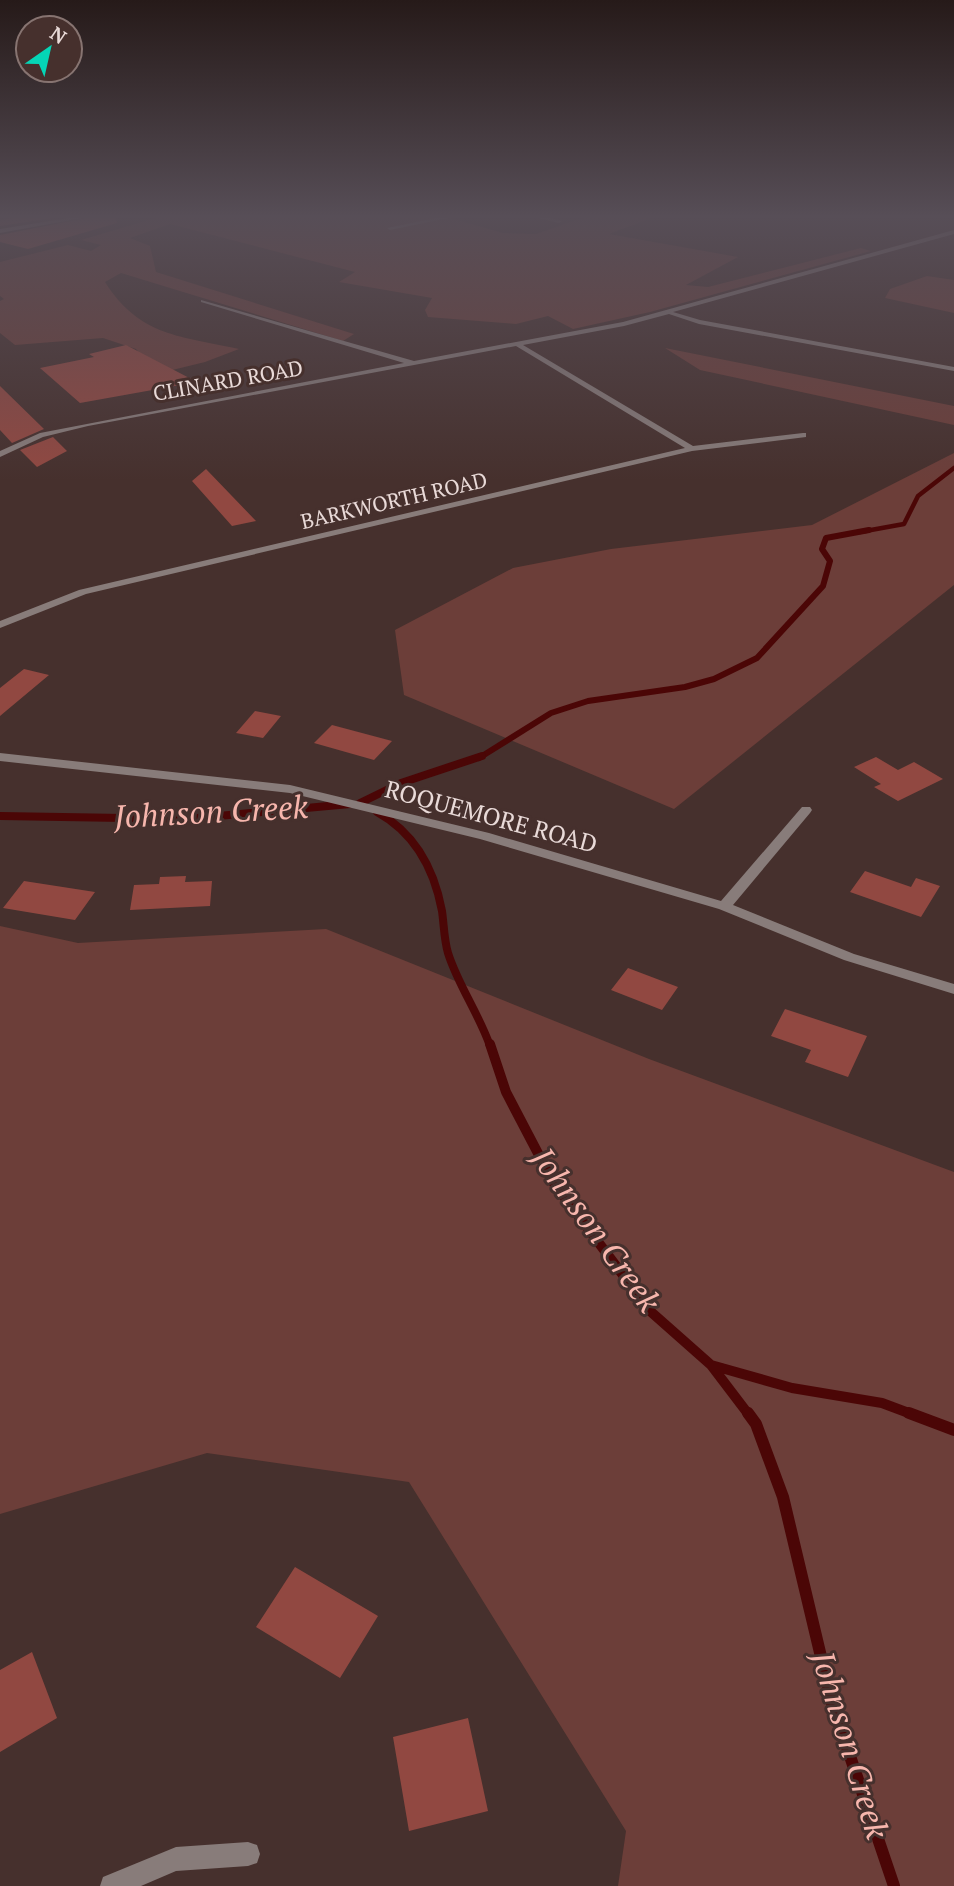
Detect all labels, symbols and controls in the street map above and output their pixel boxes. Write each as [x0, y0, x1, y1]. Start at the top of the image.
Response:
north arrow [14, 14, 84, 84]
text: N [46, 20, 72, 49]
street label: CLINARD ROAD [151, 353, 305, 407]
street label: BARKWORTH ROAD [298, 465, 490, 535]
street label: ROQUEMORE ROAD [382, 772, 601, 860]
water label: Johnson Creek [111, 785, 310, 837]
water label: Johnson Creek [522, 1137, 671, 1321]
water label: Johnson Creek [802, 1644, 900, 1844]

